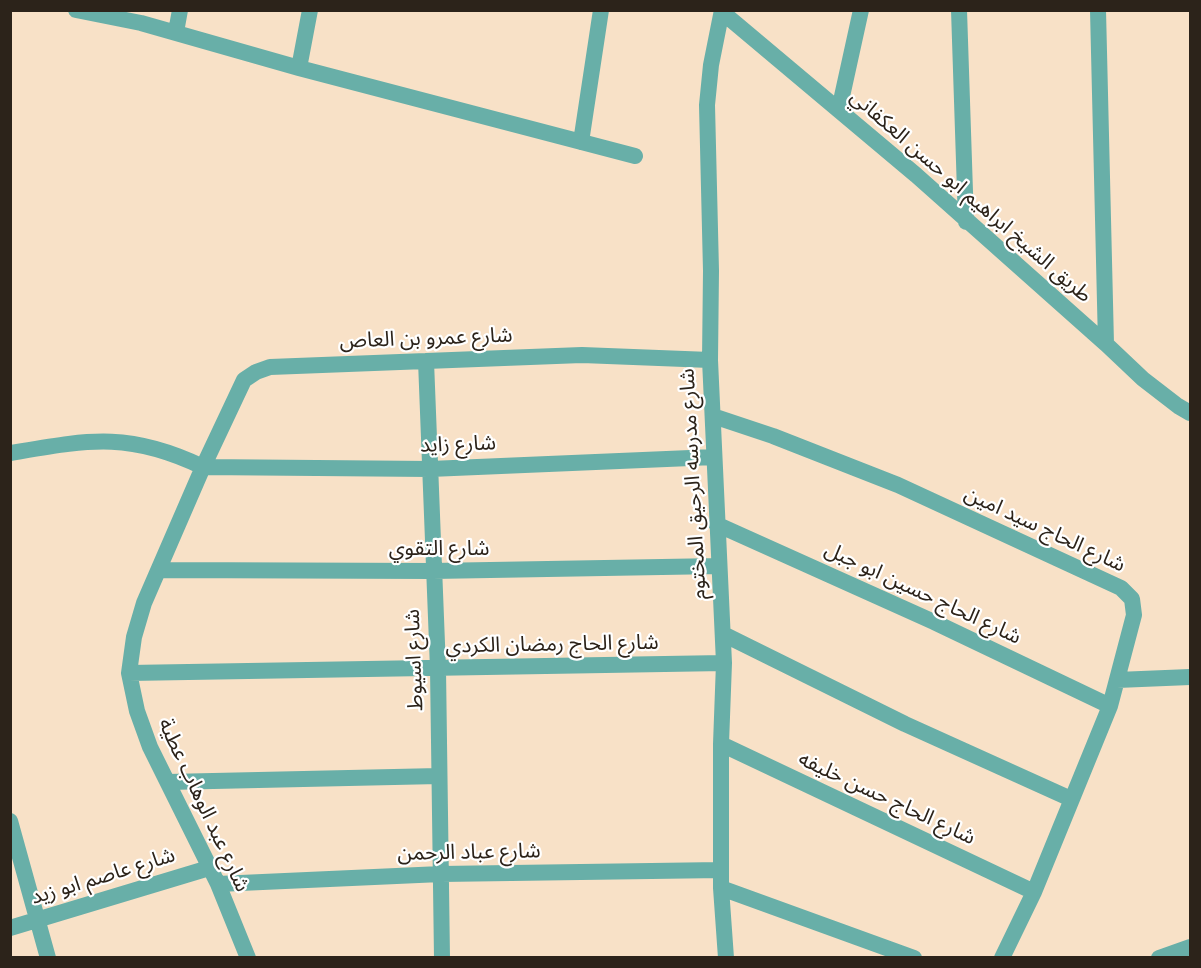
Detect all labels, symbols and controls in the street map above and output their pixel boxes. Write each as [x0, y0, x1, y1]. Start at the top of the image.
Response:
street label: طريق الشيخ ابراهيم ابو حسن العكفاني [845, 84, 1097, 308]
street label: شارع عمرو بن العاص [339, 322, 513, 354]
street label: شارع مدرسه الرحيق المختوم [674, 368, 712, 600]
street label: شارع زايد [420, 430, 496, 458]
street label: شارع الحاج سيد امين [961, 481, 1129, 577]
street label: شارع التقوي [389, 535, 489, 561]
street label: شارع الحاج حسين ابو جبل [821, 536, 1025, 650]
street label: شارع اسيوط [400, 609, 428, 711]
street label: شارع الحاج رمضان الكردي [445, 630, 659, 658]
street label: شارع عبد الوهاب عطية [153, 714, 255, 896]
street label: شارع الحاج حسن خليفه [794, 746, 980, 850]
street label: شارع عباد الرحمن [397, 838, 541, 866]
street label: شارع عاصم ابو زيد [28, 842, 178, 910]

